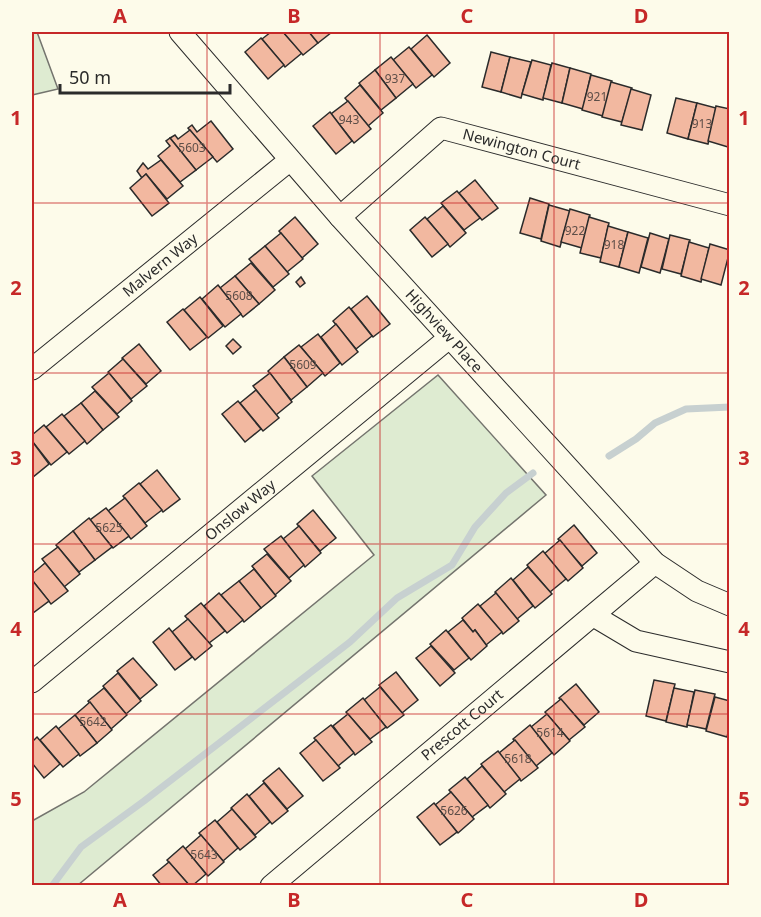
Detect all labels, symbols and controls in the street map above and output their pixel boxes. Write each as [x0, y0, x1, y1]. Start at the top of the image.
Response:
text: A [113, 2, 127, 29]
text: B [287, 2, 301, 29]
text: C [461, 2, 474, 29]
text: D [634, 2, 648, 29]
scale bar [60, 57, 230, 95]
text: 50 m [69, 65, 111, 89]
house number: 937 [385, 70, 405, 87]
house number: 921 [587, 88, 607, 105]
text: 1 [10, 104, 22, 131]
text: 1 [738, 104, 750, 131]
house number: 943 [339, 111, 359, 128]
house number: 913 [692, 115, 712, 132]
street label: Newington Court [461, 123, 583, 174]
house number: 5603 [178, 139, 206, 156]
house number: 922 [565, 222, 585, 239]
street label: Malvern Way [118, 228, 202, 301]
house number: 918 [604, 236, 624, 253]
text: 2 [10, 274, 22, 301]
text: 2 [738, 274, 750, 301]
street label: Highview Place [402, 285, 488, 376]
house number: 5608 [225, 287, 253, 304]
house number: 5609 [289, 356, 317, 373]
text: 3 [10, 444, 22, 471]
text: 3 [738, 444, 750, 471]
street label: Onslow Way [200, 474, 280, 545]
house number: 5625 [95, 519, 123, 536]
text: 4 [10, 615, 22, 642]
text: 4 [738, 615, 750, 642]
street label: Prescott Court [417, 684, 507, 765]
house number: 5642 [79, 713, 107, 730]
house number: 5614 [536, 724, 564, 741]
house number: 5618 [504, 750, 532, 767]
text: 5 [10, 785, 22, 812]
text: 5 [738, 785, 750, 812]
house number: 5626 [440, 802, 468, 819]
house number: 5643 [190, 846, 218, 863]
text: A [113, 886, 127, 913]
text: B [287, 886, 301, 913]
text: C [461, 886, 474, 913]
text: D [634, 886, 648, 913]

